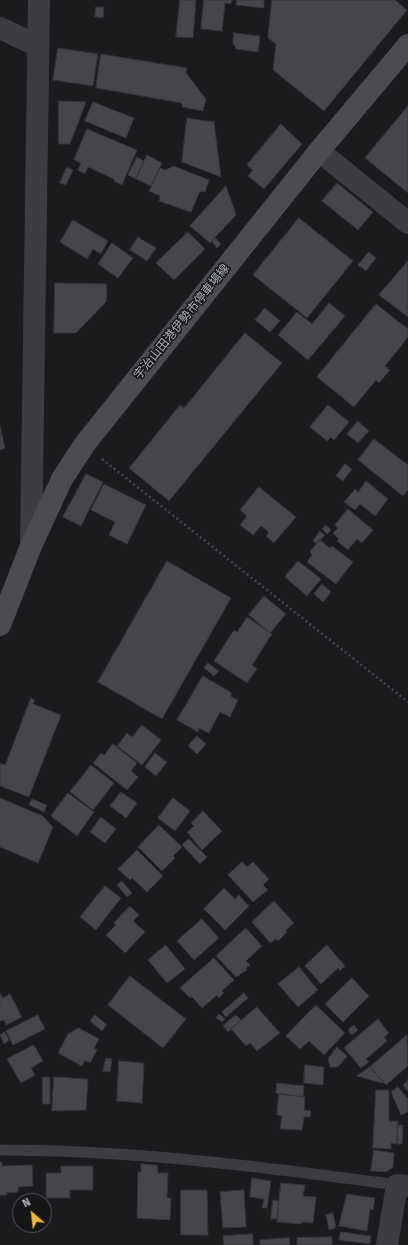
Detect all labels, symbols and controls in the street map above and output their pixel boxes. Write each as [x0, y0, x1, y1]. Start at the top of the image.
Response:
street label: 宇治山田港伊勢市停車場線 [131, 262, 233, 382]
north arrow [12, 1193, 52, 1233]
text: N [20, 1195, 33, 1210]

